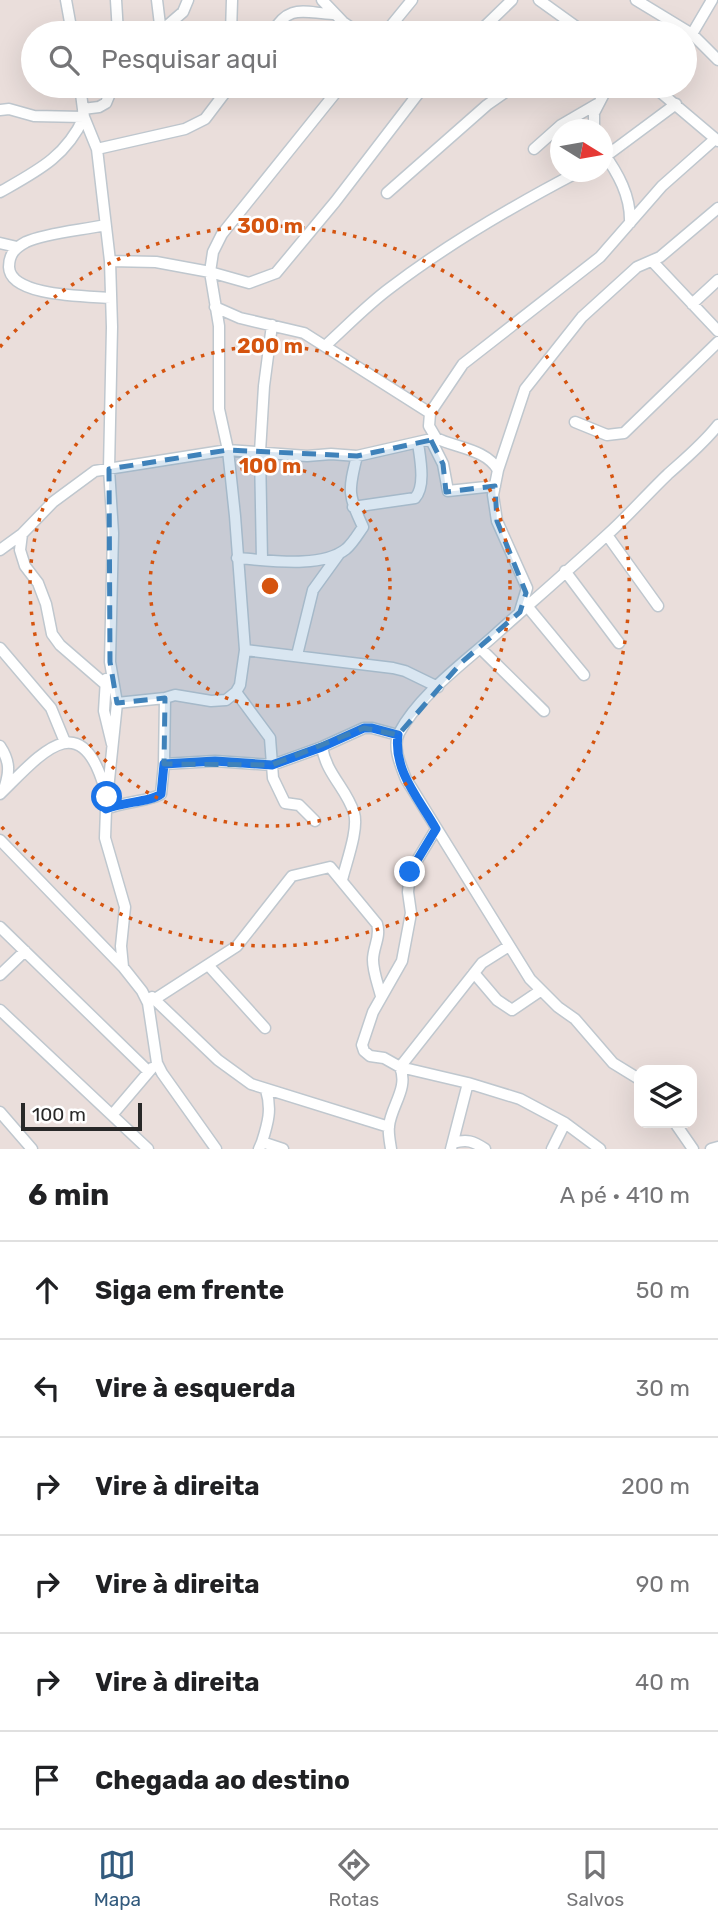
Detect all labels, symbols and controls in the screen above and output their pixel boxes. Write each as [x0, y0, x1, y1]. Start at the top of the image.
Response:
search box [21, 21, 697, 98]
icon: search [45, 41, 83, 79]
text: Pesquisar aqui [101, 44, 278, 75]
north arrow [550, 119, 613, 182]
text: 300 m [237, 213, 303, 238]
text: 200 m [237, 333, 303, 358]
text: 100 m [239, 453, 301, 478]
centre of rings [258, 574, 282, 598]
route start [91, 781, 122, 812]
route end [394, 856, 425, 887]
map controls [634, 1065, 697, 1128]
button: layers [634, 1065, 697, 1128]
scale bar [21, 1100, 142, 1132]
text: 100 m [32, 1103, 86, 1126]
text: 6 min [28, 1177, 109, 1213]
text: A pé · 410 m [560, 1181, 690, 1209]
icon: ahead [28, 1271, 66, 1309]
text: Siga em frente [95, 1275, 284, 1306]
text: 50 m [636, 1276, 690, 1304]
icon: left [28, 1369, 66, 1407]
text: Vire à esquerda [95, 1373, 296, 1404]
text: 30 m [635, 1374, 690, 1402]
icon: right [28, 1467, 66, 1505]
text: Vire à direita [95, 1471, 260, 1502]
text: 200 m [621, 1472, 690, 1500]
icon: right [28, 1565, 66, 1603]
text: Vire à direita [95, 1569, 260, 1600]
text: 90 m [636, 1570, 690, 1598]
icon: right [28, 1663, 66, 1701]
text: Vire à direita [95, 1667, 260, 1698]
text: 40 m [635, 1668, 690, 1696]
icon: arrive [28, 1761, 66, 1799]
text: Chegada ao destino [95, 1765, 350, 1796]
tab: Mapa [94, 1846, 141, 1911]
tab: Rotas [328, 1846, 379, 1911]
tab: Salvos [567, 1846, 624, 1911]

